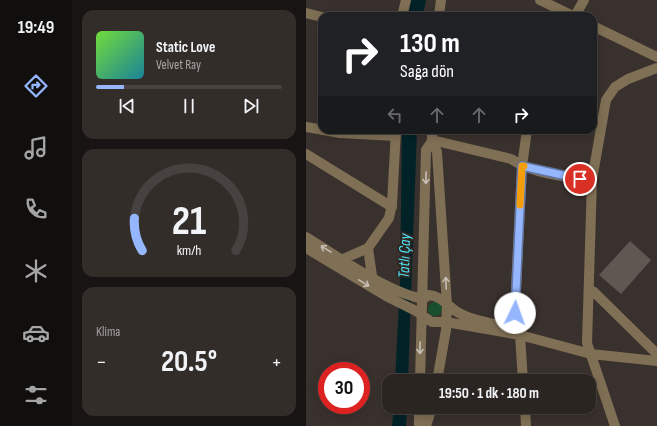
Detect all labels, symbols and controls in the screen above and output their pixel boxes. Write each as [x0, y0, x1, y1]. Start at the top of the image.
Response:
text: 19:49 [18, 17, 54, 38]
text: 130 m [400, 27, 460, 60]
icon: right [334, 28, 386, 80]
text: Static Love [156, 38, 215, 57]
text: Velvet Ray [156, 57, 201, 73]
text: Sağa dön [400, 61, 454, 82]
icon: directions [22, 72, 50, 100]
icon: previous [116, 95, 138, 117]
icon: pause [178, 95, 200, 117]
icon: next [240, 95, 262, 117]
icon: left [384, 104, 406, 126]
icon: ahead [426, 104, 448, 126]
icon: ahead [468, 104, 490, 126]
icon: right [510, 104, 532, 126]
icon: music [22, 134, 50, 162]
pin [563, 162, 597, 196]
icon: arrive [569, 168, 591, 190]
one-way arrow [422, 171, 430, 184]
icon: phone [22, 195, 50, 223]
text: 21 [172, 197, 206, 246]
water label: Tatlı Çay [395, 232, 415, 279]
text: km/h [177, 242, 201, 259]
one-way arrow [320, 245, 332, 253]
icon: climate [22, 257, 50, 285]
one-way arrow [443, 277, 450, 290]
one-way arrow [358, 279, 370, 287]
position arrow [494, 292, 536, 334]
icon: car [22, 319, 50, 347]
text: Klima [96, 324, 120, 340]
one-way arrow [417, 341, 424, 354]
text: 20.5° [161, 344, 217, 380]
text: − [96, 349, 107, 376]
text: + [271, 349, 282, 376]
speed limit sign: 30 [318, 362, 370, 414]
icon: filters [22, 381, 50, 409]
text: 19:50 · 1 dk · 180 m [439, 384, 539, 403]

